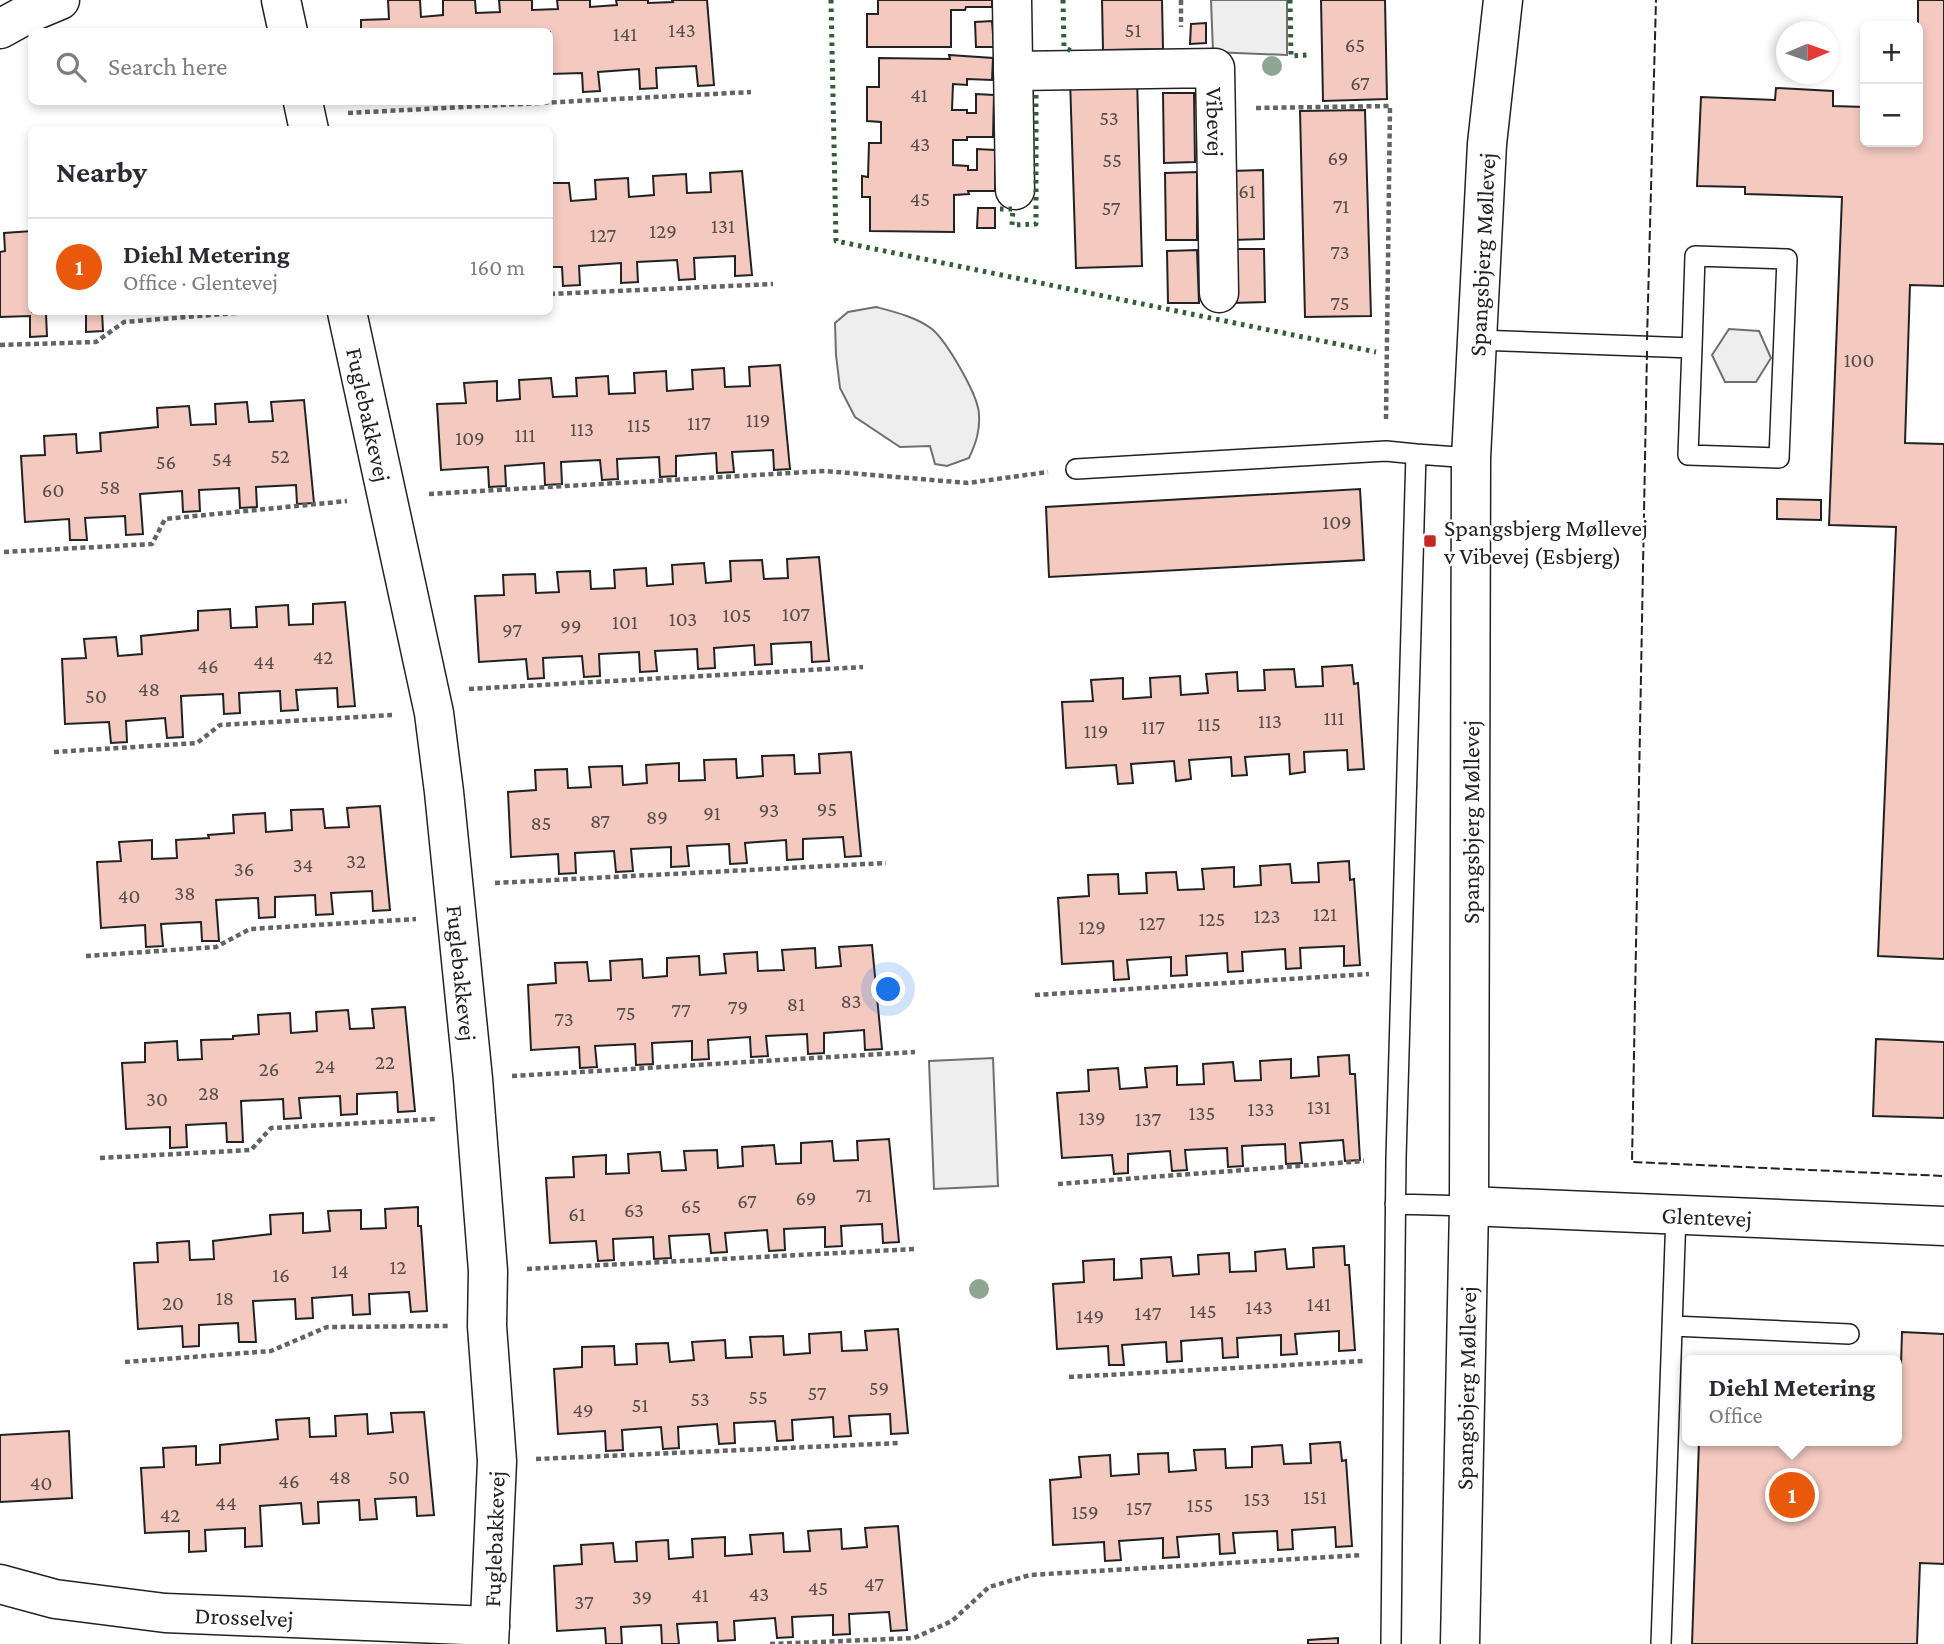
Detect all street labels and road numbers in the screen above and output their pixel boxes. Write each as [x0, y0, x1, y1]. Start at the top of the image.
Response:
street label: Vibevej [1202, 87, 1230, 157]
street label: Spangsbjerg Møllevej [1463, 152, 1500, 357]
street label: Fuglebakkevej [342, 345, 397, 484]
street label: Spangsbjerg Møllevej [1456, 720, 1484, 924]
street label: Fuglebakkevej [442, 904, 483, 1042]
street label: Glentevej [1661, 1201, 1753, 1231]
street label: Spangsbjerg Møllevej [1450, 1286, 1481, 1490]
street label: Fuglebakkevej [478, 1470, 510, 1608]
street label: Drosselvej [194, 1601, 294, 1632]

